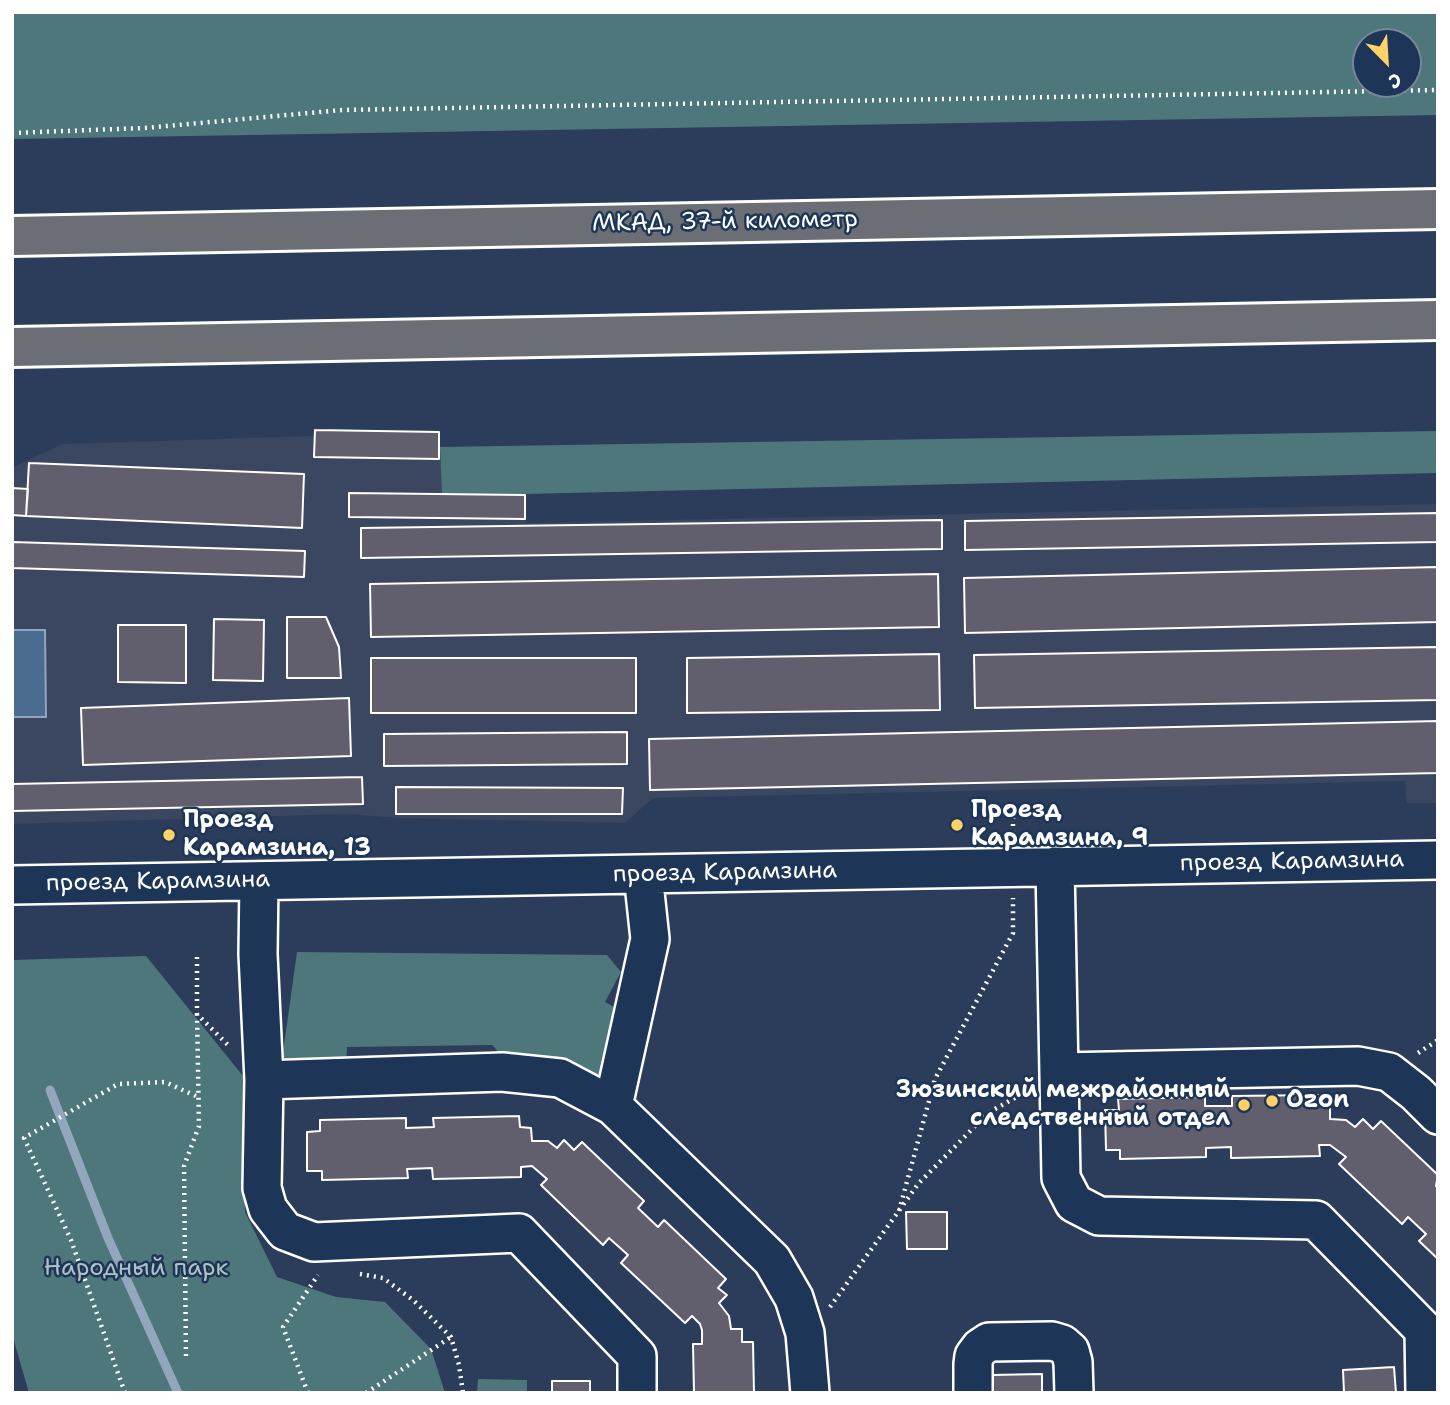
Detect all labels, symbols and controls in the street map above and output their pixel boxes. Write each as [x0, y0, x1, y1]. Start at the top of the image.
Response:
north arrow [1352, 28, 1422, 98]
text: С [1385, 67, 1405, 95]
street label: МКАД, 37-й километр [592, 205, 858, 239]
place label: Проезд Карамзина, 9 [971, 797, 1148, 853]
place label: Проезд Карамзина, 13 [183, 807, 371, 863]
marker: Проезд Карамзина, 9 [949, 817, 965, 833]
marker: Проезд Карамзина, 13 [161, 827, 177, 843]
street label: проезд Карамзина [1180, 846, 1404, 878]
street label: проезд Карамзина [613, 857, 837, 889]
street label: проезд Карамзина [46, 866, 270, 898]
place label: Зюзинский межрайонный следственный отдел [896, 1077, 1230, 1133]
place label: Ozon [1286, 1087, 1349, 1115]
marker: Ozon [1264, 1093, 1280, 1109]
marker: Зюзинский межрайонный следственный отдел [1236, 1097, 1252, 1113]
park label: Народный парк [44, 1255, 228, 1283]

